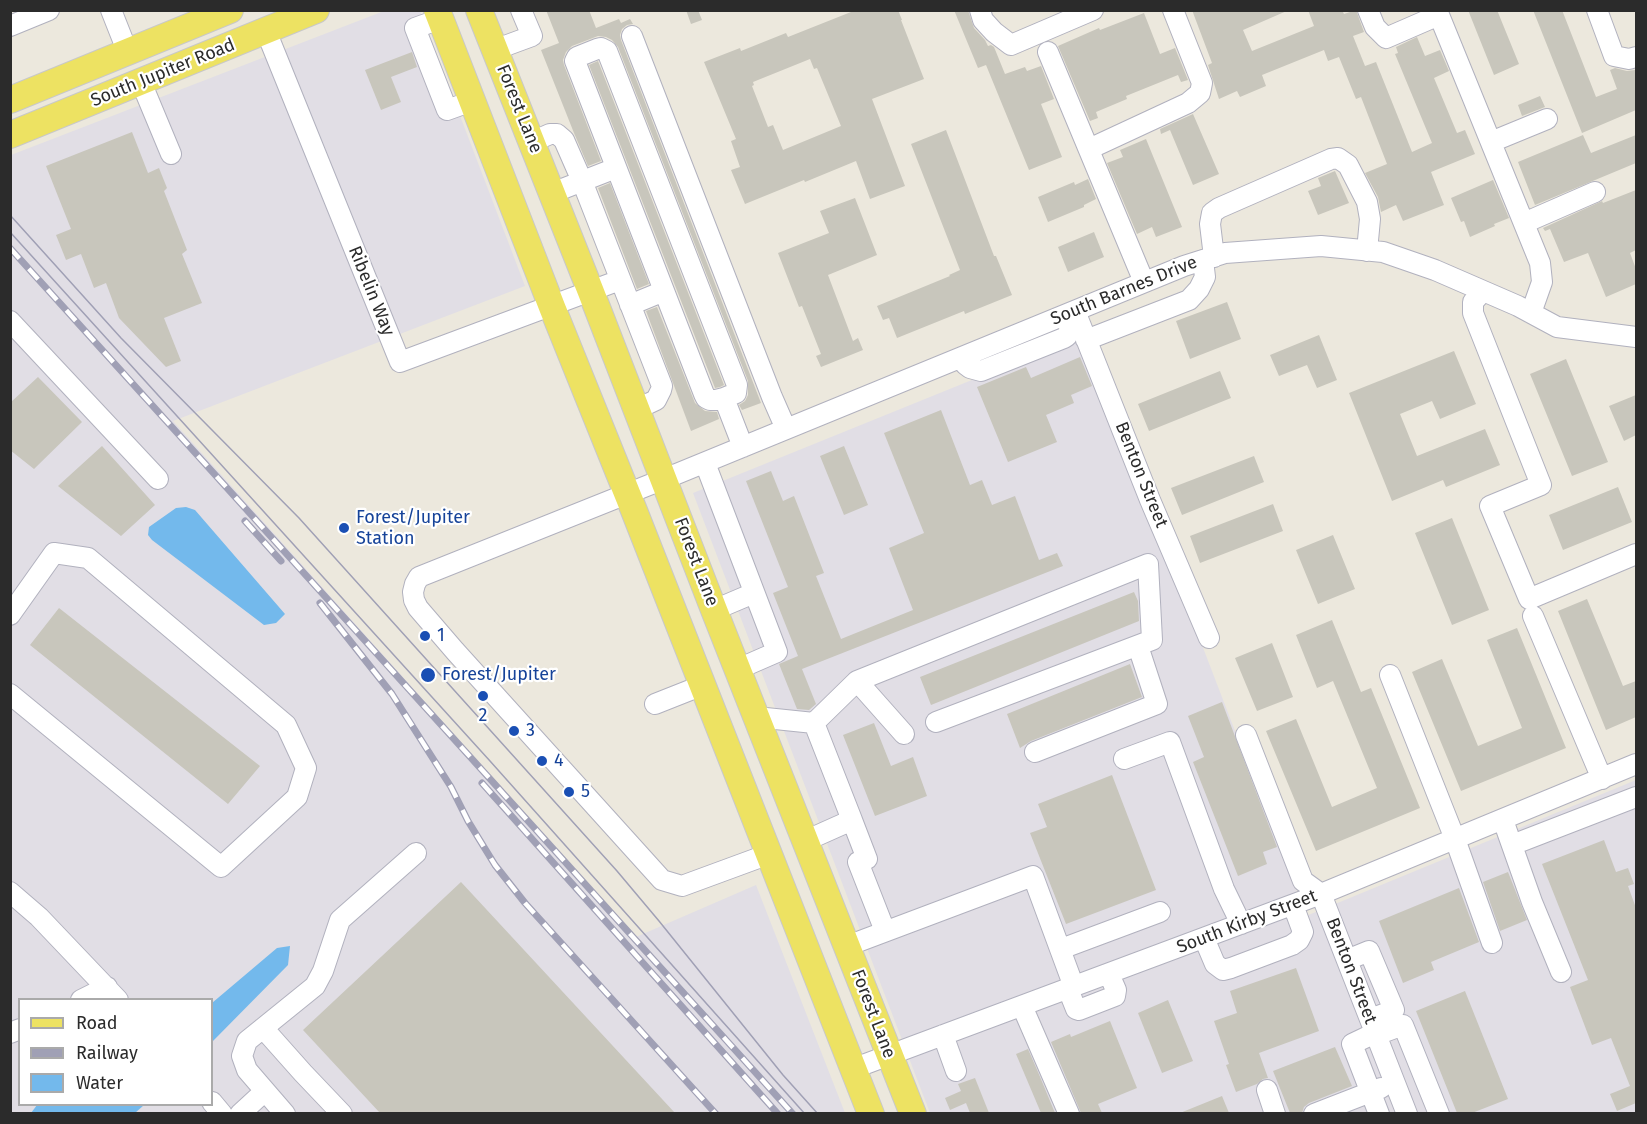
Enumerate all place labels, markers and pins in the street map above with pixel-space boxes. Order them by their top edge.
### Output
place label: Forest/Jupiter Station [356,507,470,550]
marker: Forest/Jupiter Station [337,521,351,535]
place label: 1 [437,625,445,647]
marker: 1 [418,629,432,643]
place label: Forest/Jupiter [442,664,556,686]
marker: Forest/Jupiter [419,666,437,684]
marker: 2 [476,689,490,703]
place label: 2 [479,705,487,727]
place label: 3 [526,720,535,742]
marker: 3 [507,724,521,738]
place label: 4 [554,750,564,772]
marker: 4 [535,754,549,768]
place label: 5 [581,781,590,803]
marker: 5 [562,785,576,799]

